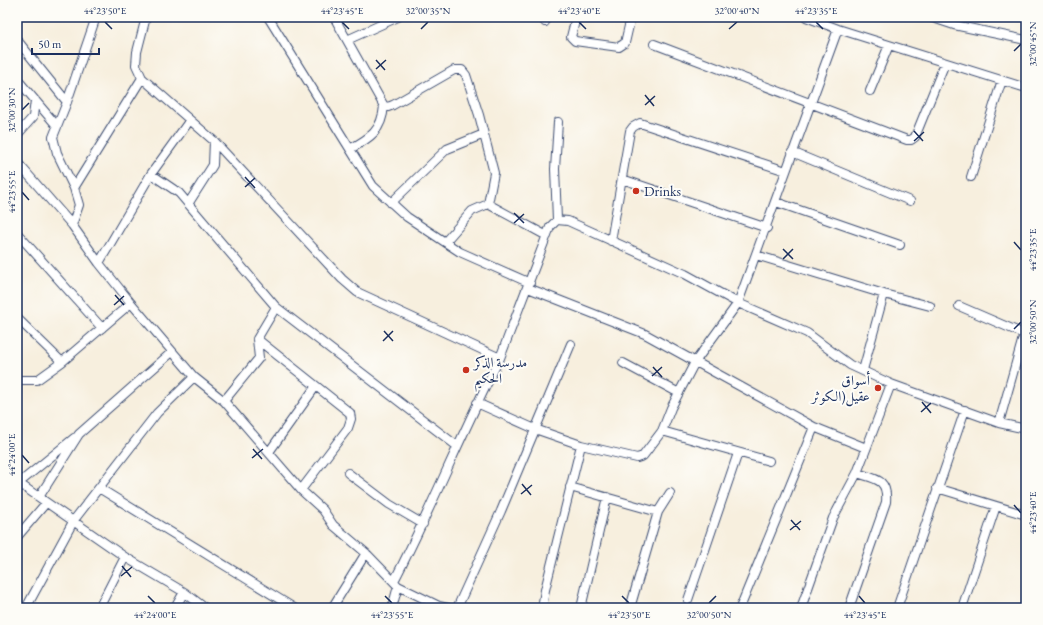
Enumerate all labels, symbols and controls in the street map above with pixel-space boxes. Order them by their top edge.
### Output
text: 44°23'50"E [84,4,127,17]
text: 44°23'45"E [321,4,364,17]
text: 32°00'35"N [406,4,451,17]
text: 44°23'40"E [558,4,601,17]
text: 32°00'40"N [715,4,760,17]
text: 44°23'35"E [795,4,838,17]
text: 32°00'45"N [1026,21,1039,66]
scale bar [32,30,99,56]
text: 50 m [38,36,62,52]
text: 32°00'30"N [5,87,18,132]
text: 44°23'55"E [5,170,18,213]
place label: Drinks [644,182,682,200]
marker: Drinks [631,186,641,196]
text: 44°23'35"E [1026,228,1039,271]
text: 32°00'50"N [1026,299,1039,344]
place label: مدرسة الذكر الحكيم [472,353,527,392]
marker: مدرسة الذكر الحكيم [461,365,471,375]
place label: أسواق عقيل(الكوثر [810,370,871,407]
marker: أسواق عقيل(الكوثر [873,383,883,393]
text: 44°24'00"E [5,433,18,476]
text: 44°23'40"E [1026,491,1039,534]
text: 44°24'00"E [134,608,177,621]
text: 44°23'55"E [371,608,414,621]
text: 44°23'50"E [608,608,651,621]
text: 32°00'50"N [687,608,732,621]
text: 44°23'45"E [844,608,887,621]

